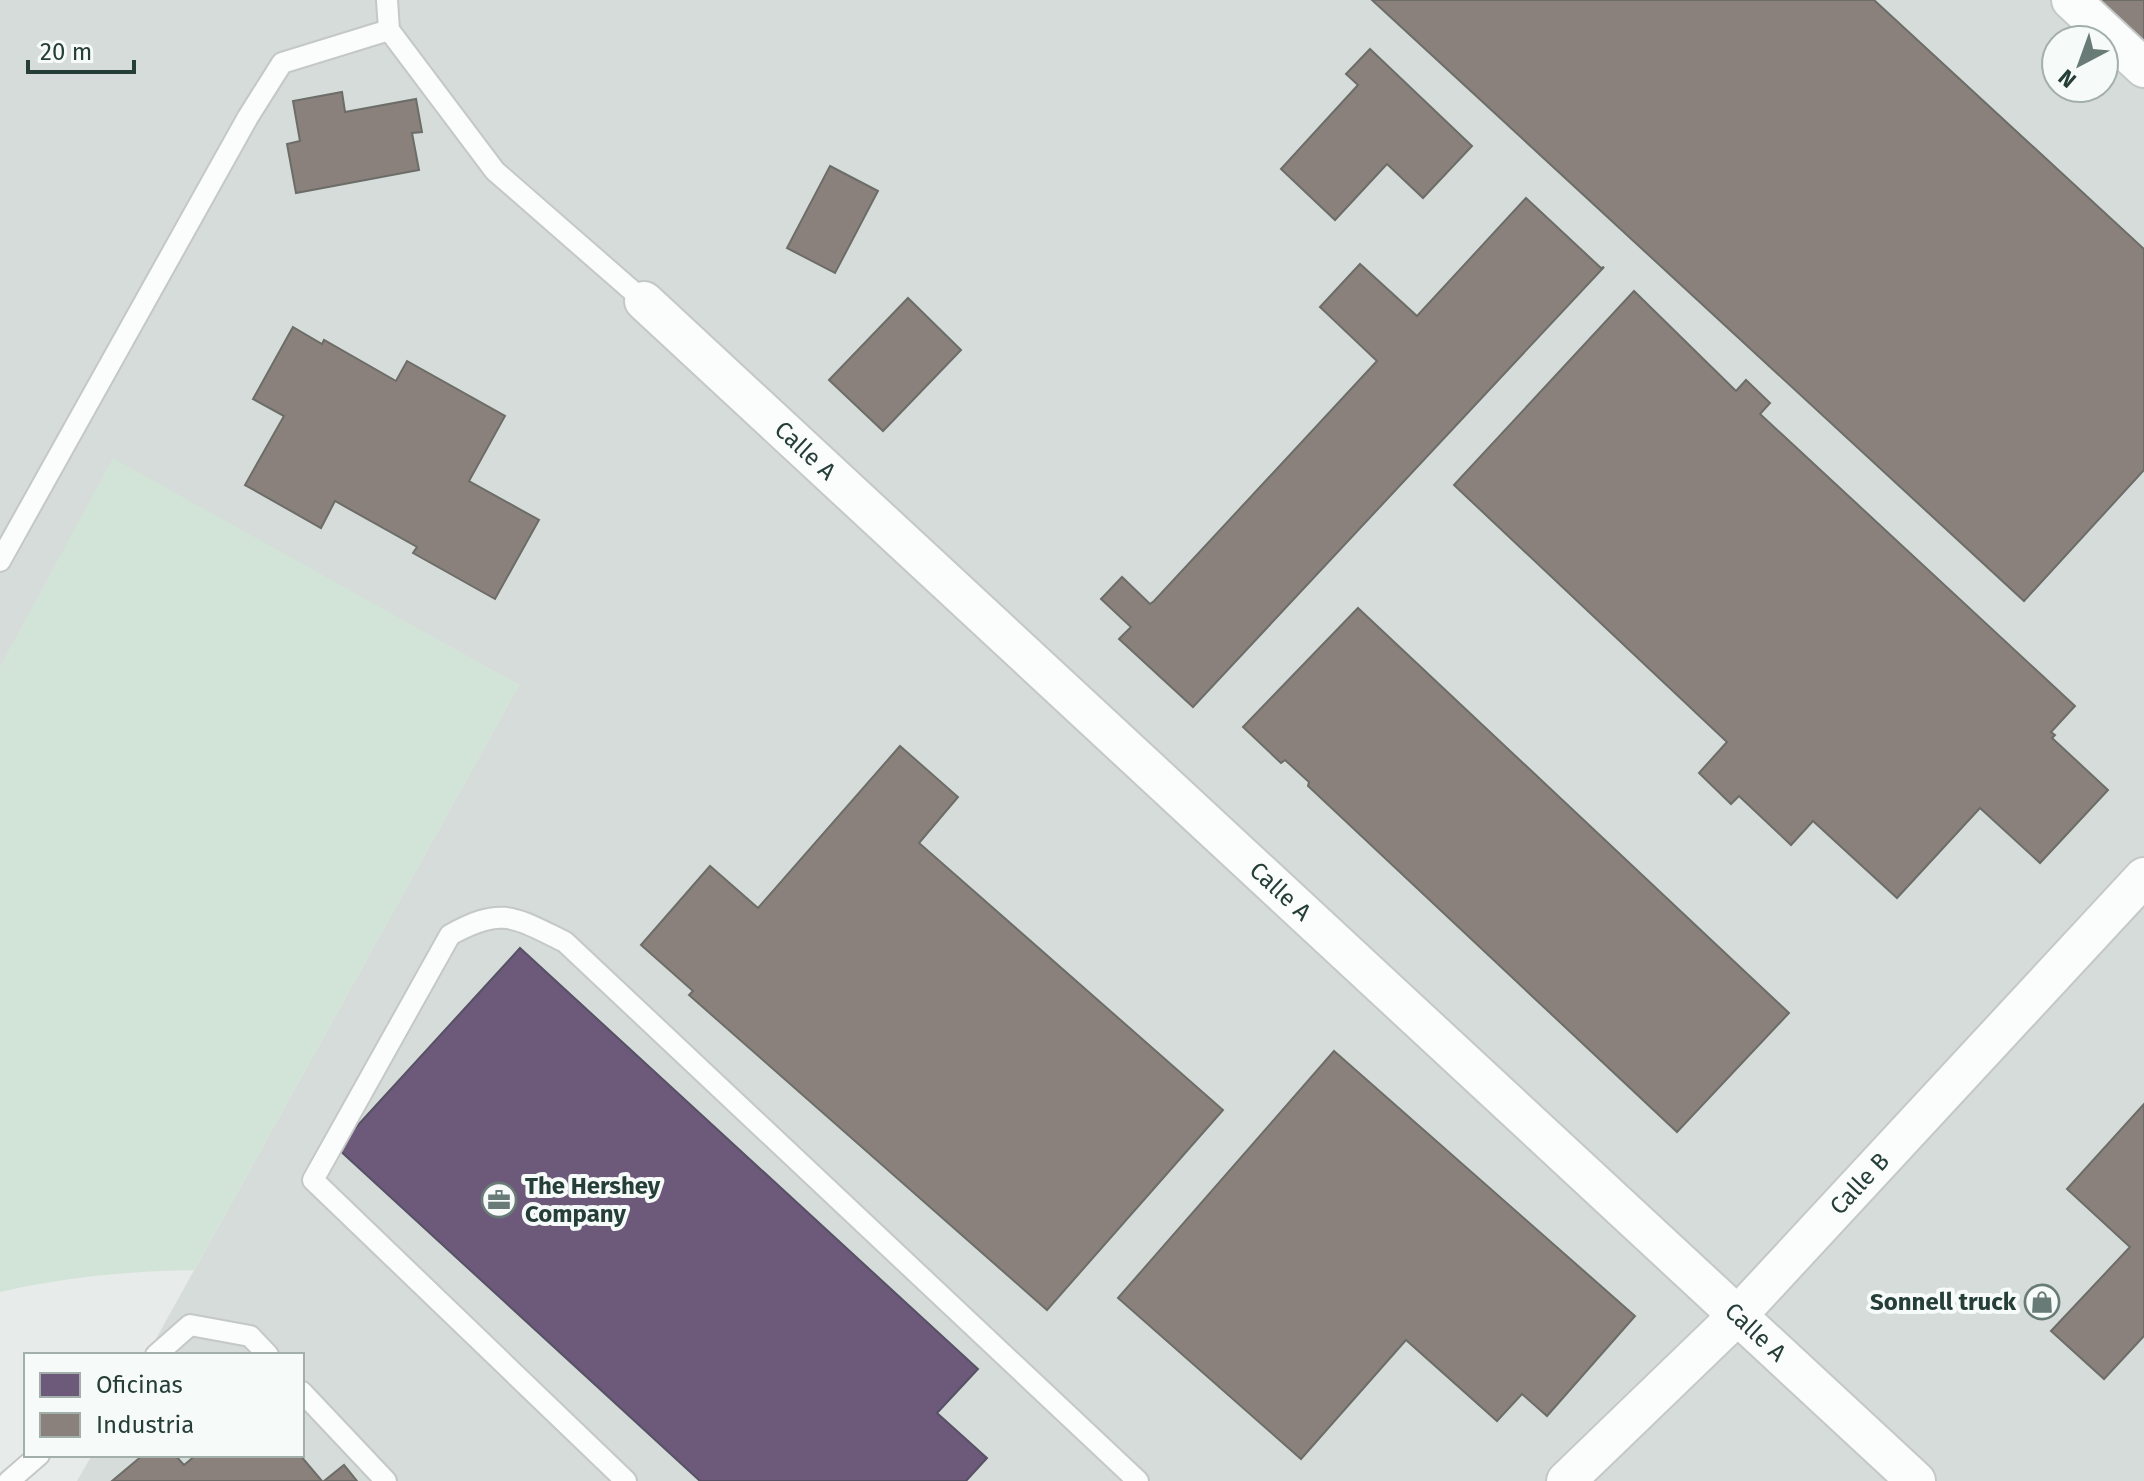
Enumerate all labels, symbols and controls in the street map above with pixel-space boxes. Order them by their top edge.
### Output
scale bar [28,24,134,74]
north arrow [2040,24,2120,104]
text: 20 m [40,38,92,66]
text: N [2053,64,2082,94]
street label: Calle A [769,415,842,486]
street label: Calle A [1244,856,1317,927]
street label: Calle B [1824,1147,1895,1220]
place label: The Hershey Company [525,1172,661,1228]
office icon: The Hershey Company [480,1181,518,1219]
shop icon: Sonnell truck [2023,1283,2061,1321]
place label: Sonnell truck [1870,1288,2017,1316]
street label: Calle A [1719,1297,1792,1367]
legend [24,1353,304,1457]
text: Oficinas [96,1371,183,1399]
text: Industria [96,1411,194,1439]

